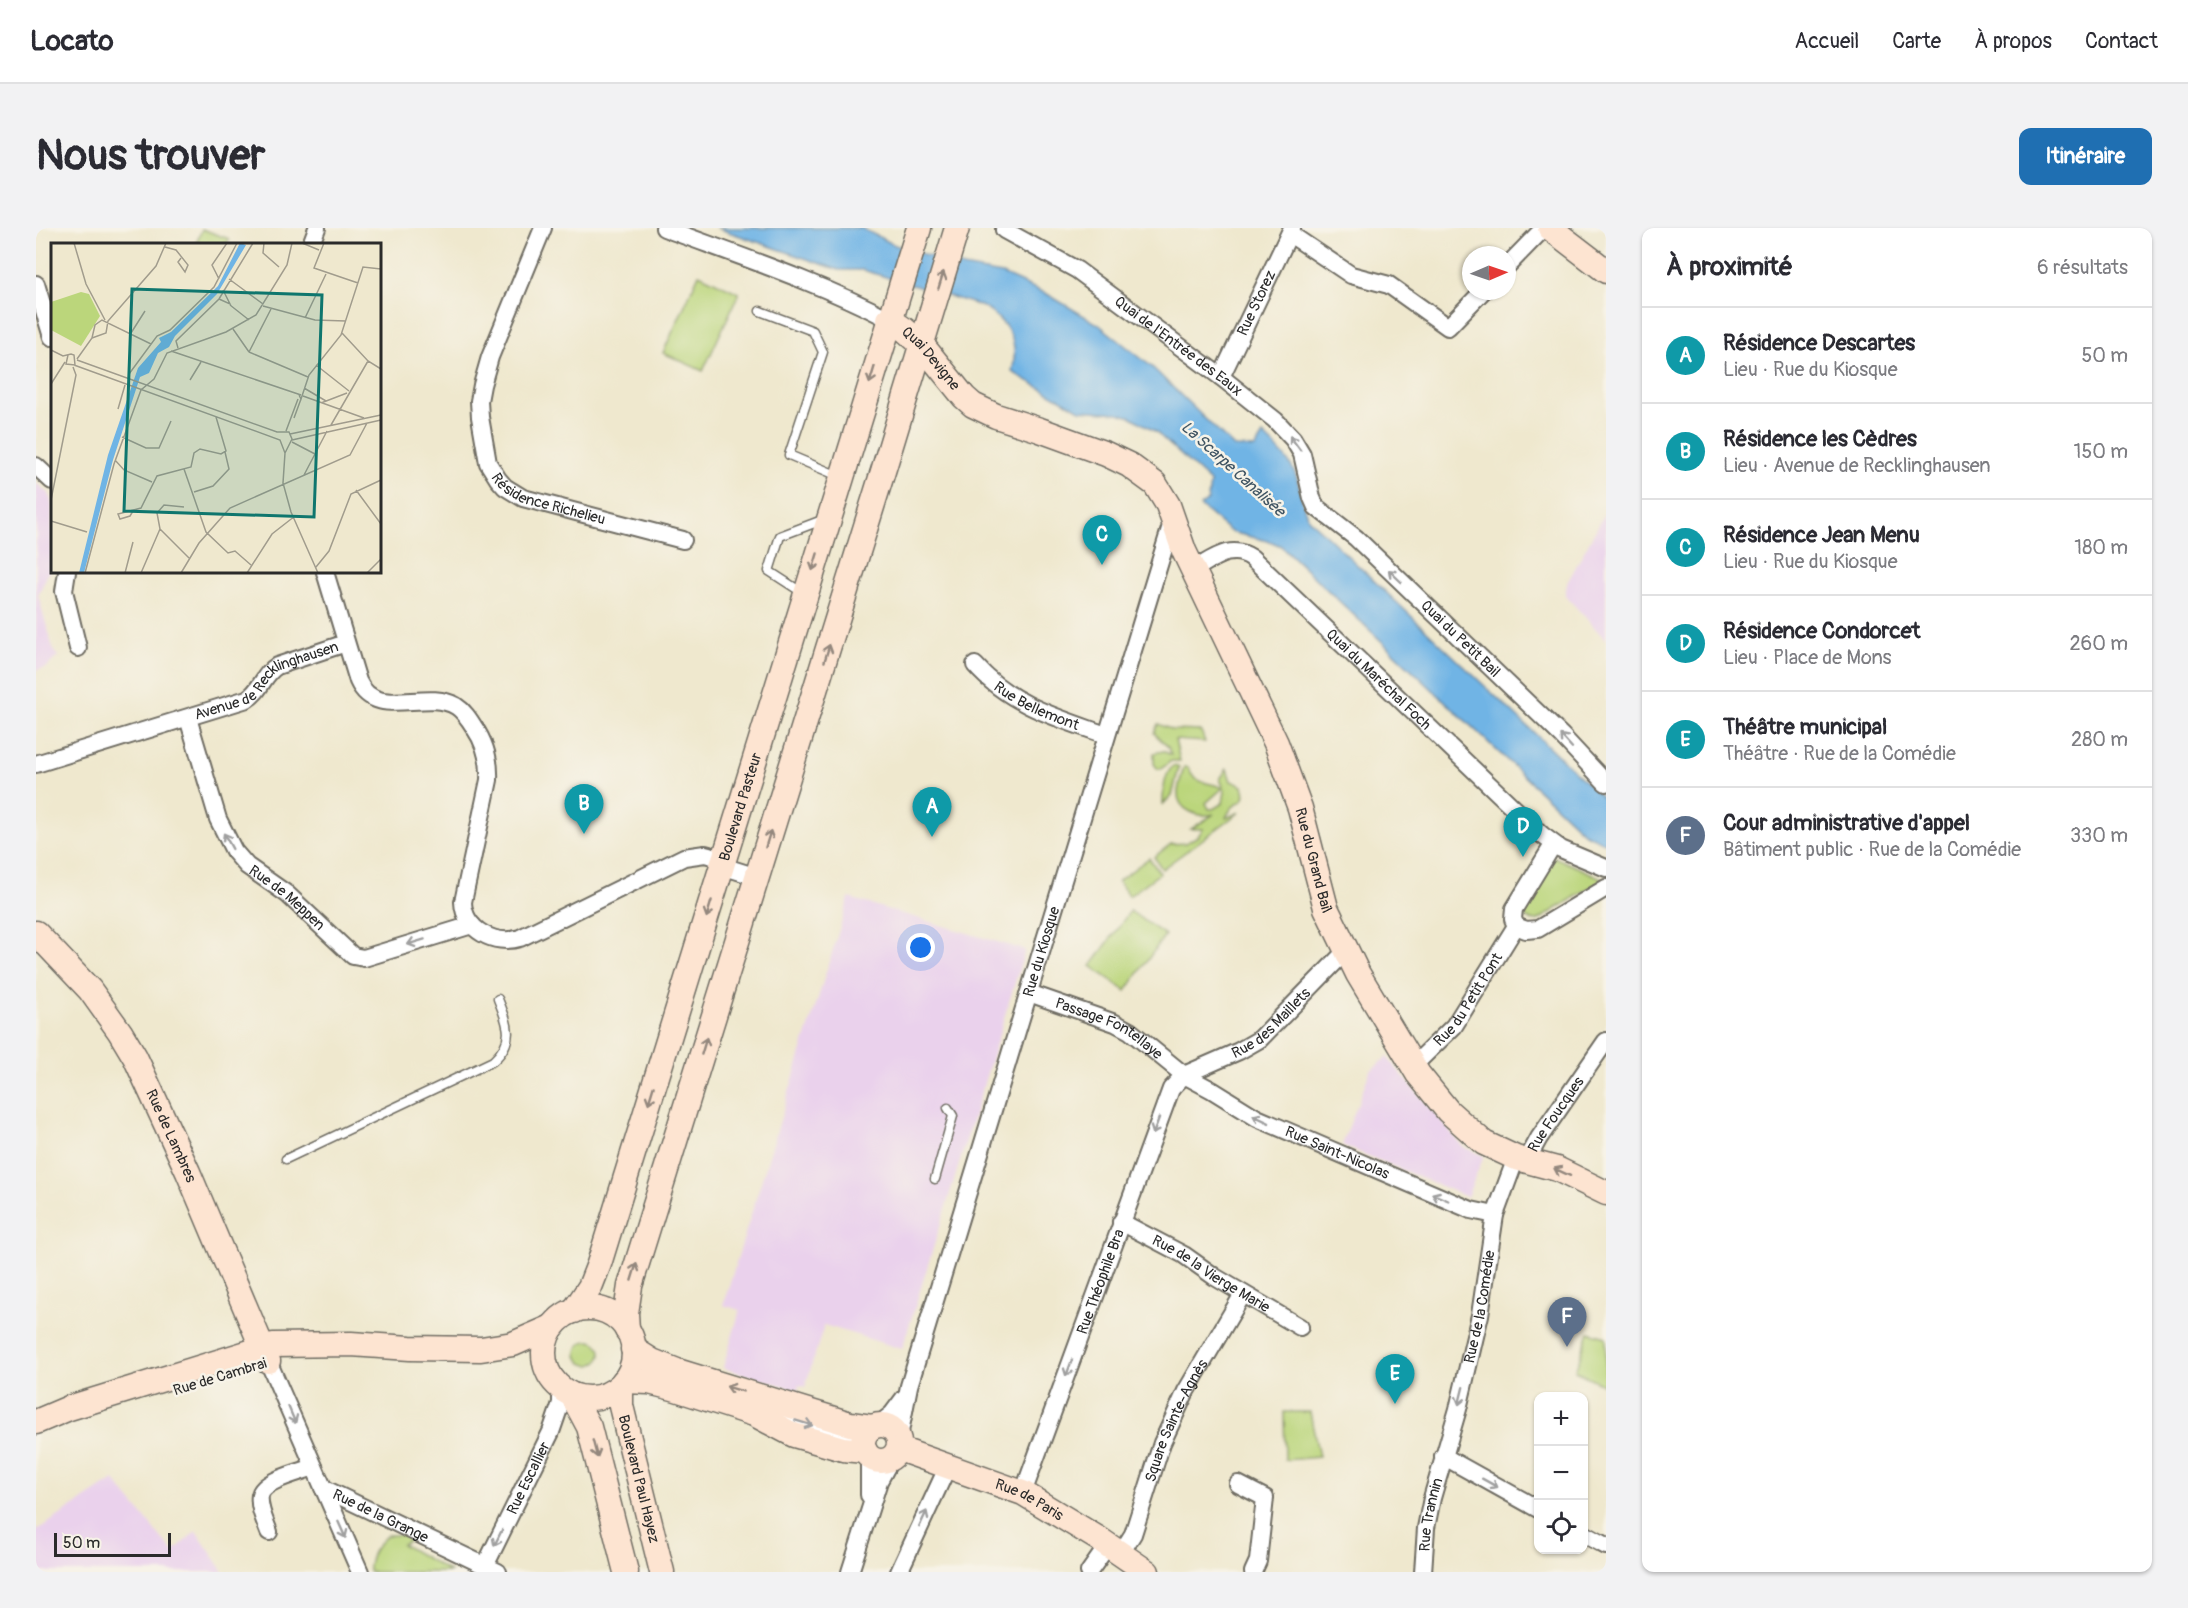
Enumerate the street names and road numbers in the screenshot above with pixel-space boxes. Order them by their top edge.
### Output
street label: Rue Storez [1233,267,1280,339]
street label: Quai de l'Entrée des Eaux [1111,292,1246,400]
street label: Quai Devigne [898,322,965,395]
street label: Résidence Richelieu [487,469,608,529]
street label: Quai du Petit Bail [1417,596,1504,681]
street label: Quai du Maréchal Foch [1322,624,1435,734]
street label: Avenue de Recklinghausen [192,637,341,724]
street label: Rue Bellemont [990,677,1083,735]
street label: Boulevard Pasteur [715,750,766,863]
street label: Rue du Grand Bail [1291,806,1336,916]
street label: Rue de Meppen [245,861,329,934]
street label: Rue du Kiosque [1019,904,1064,999]
street label: Rue du Petit Pont [1429,948,1507,1050]
street label: Rue des Maillets [1229,983,1315,1063]
street label: Passage Fontellaye [1053,993,1167,1064]
street label: Rue Foucques [1524,1073,1588,1155]
street label: Rue de Lambres [142,1086,201,1185]
street label: Rue Saint-Nicolas [1282,1122,1393,1183]
street label: Rue Théophile Bra [1072,1227,1128,1337]
street label: Rue de la Vierge Marie [1149,1231,1274,1317]
street label: Rue de la Comédie [1460,1248,1499,1365]
street label: Rue de Cambrai [171,1354,269,1400]
street label: Square Sainte-Agnès [1141,1356,1212,1484]
street label: Boulevard Paul Hayez [614,1413,664,1545]
street label: Rue Escallier [502,1438,554,1518]
street label: Rue de Paris [993,1474,1067,1525]
street label: Rue Trannin [1415,1476,1447,1552]
street label: Rue de la Grange [330,1485,432,1547]

